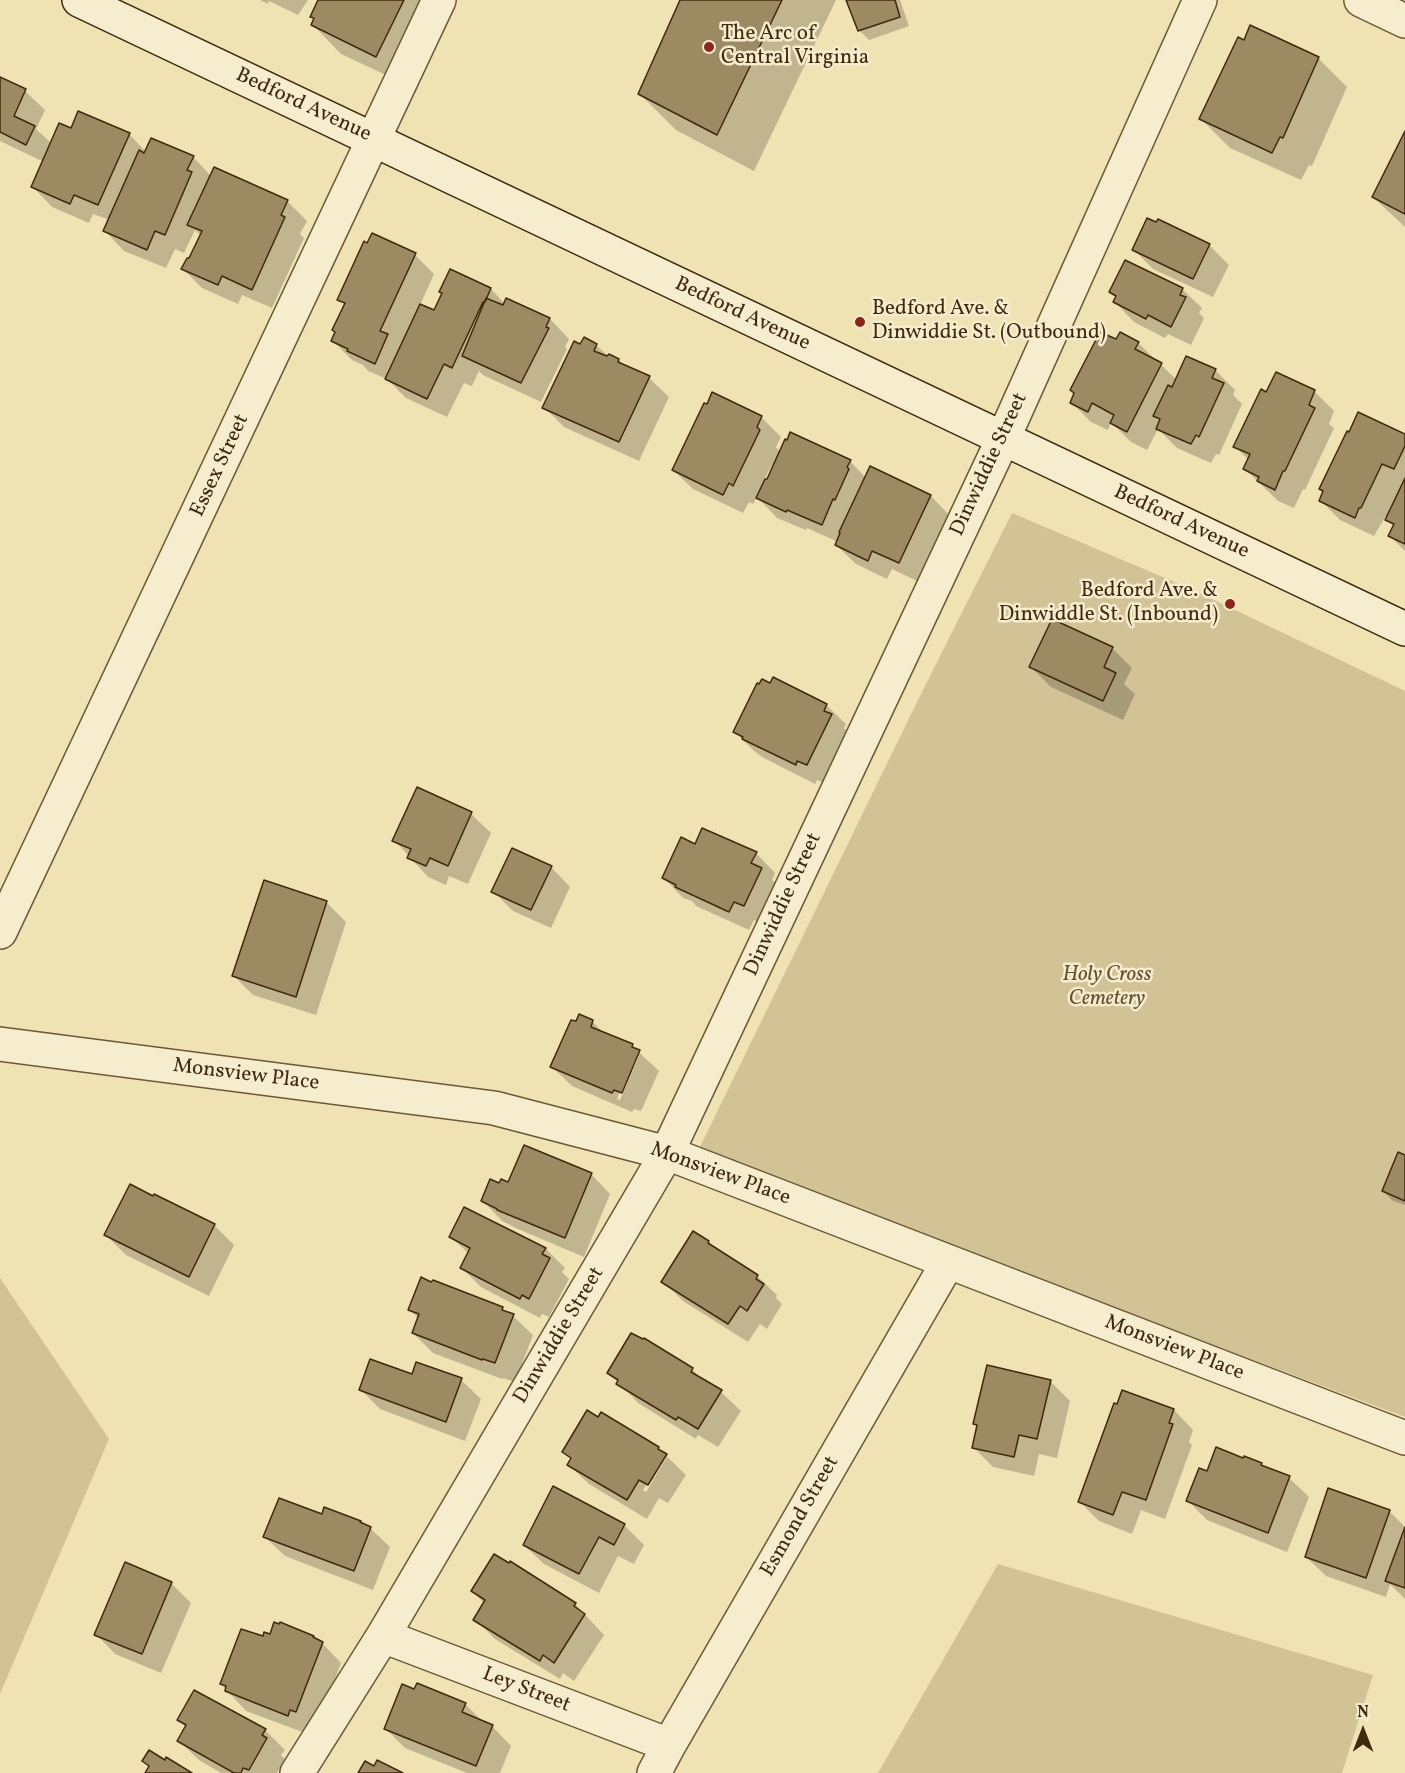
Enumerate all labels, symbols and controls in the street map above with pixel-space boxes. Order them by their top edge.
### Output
place label: The Arc of Central Virginia [721,22,869,72]
marker: The Arc of Central Virginia [702,40,716,54]
street label: Bedford Avenue [231,64,375,148]
street label: Bedford Avenue [670,273,814,357]
place label: Bedford Ave. & Dinwiddie St. (Outbound) [872,297,1106,347]
marker: Bedford Ave. & Dinwiddie St. (Outbound) [853,315,867,329]
street label: Dinwiddie Street [946,389,1034,541]
street label: Essex Street [186,410,256,522]
street label: Bedford Avenue [1109,481,1253,565]
place label: Bedford Ave. & Dinwiddle St. (Inbound) [999,579,1218,629]
marker: Bedford Ave. & Dinwiddle St. (Inbound) [1223,597,1237,611]
street label: Dinwiddie Street [740,829,828,981]
park label: Holy Cross Cemetery [1062,963,1152,1013]
street label: Monsview Place [171,1055,321,1097]
street label: Monsview Place [646,1138,794,1212]
street label: Dinwiddie Street [509,1263,611,1409]
street label: Monsview Place [1101,1311,1247,1387]
street label: Esmond Street [756,1452,846,1582]
street label: Ley Street [478,1663,574,1719]
north arrow [1333,1701,1393,1761]
text: N [1357,1702,1369,1724]

